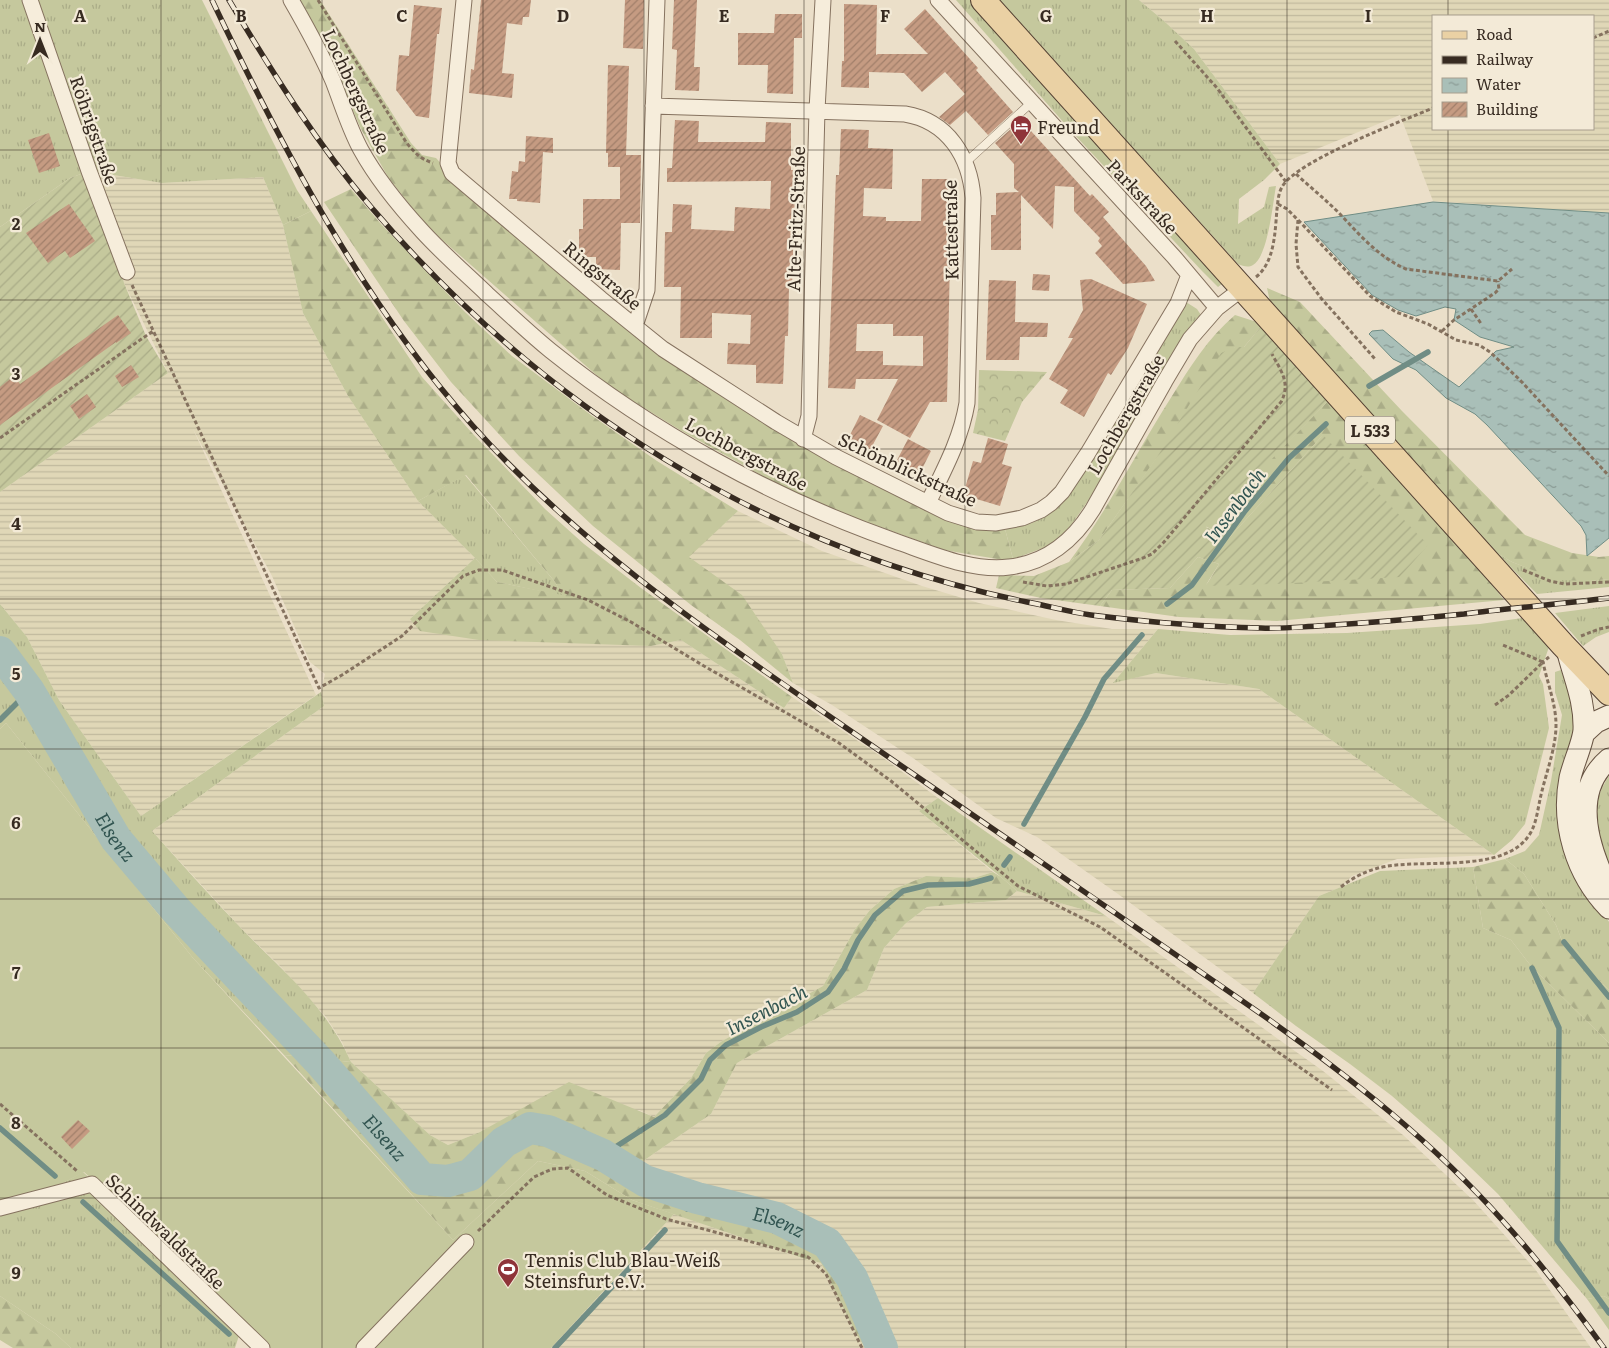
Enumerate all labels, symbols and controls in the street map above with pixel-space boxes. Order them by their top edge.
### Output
text: A [74,3,86,27]
text: B [235,3,247,27]
text: C [396,3,408,27]
text: D [557,3,569,27]
text: E [719,3,730,27]
text: F [880,3,890,27]
text: G [1040,3,1052,27]
text: H [1200,3,1214,27]
text: I [1365,3,1371,27]
north arrow [15,15,65,65]
legend [1432,15,1594,130]
text: N [34,16,46,36]
text: Road [1476,22,1512,45]
street label: Lochbergstraße [316,24,398,158]
text: Railway [1476,47,1534,70]
street label: Röhrigstraße [64,72,126,188]
text: Water [1476,72,1521,95]
text: Building [1476,97,1538,120]
place label: Freund [1037,113,1100,140]
hotel icon: Freund [1009,114,1033,145]
street label: Alte-Fritz-Straße [779,146,811,292]
street label: Parkstraße [1101,152,1185,240]
street label: Kattestraße [936,179,964,281]
text: 2 [12,211,21,235]
street label: Ringstraße [558,234,648,316]
street label: Lochbergstraße [1080,349,1170,479]
text: 3 [12,361,21,385]
street label: Lochbergstraße [681,409,813,497]
road number: L 533 [1345,416,1395,444]
street label: Schönblickstraße [834,425,982,513]
water label: Insenbach [1196,462,1272,548]
text: 4 [11,511,21,535]
text: 5 [12,661,21,685]
water label: Elsenz [89,807,143,867]
text: 6 [11,810,21,834]
text: 7 [12,960,21,984]
water label: Insenbach [721,977,811,1041]
water label: Elsenz [357,1107,414,1167]
text: 8 [11,1110,21,1134]
street label: Schindwaldstraße [100,1167,232,1295]
water label: Elsenz [750,1198,810,1244]
place label: Tennis Club Blau-Weiß Steinsfurt e.V. [524,1246,720,1294]
sports icon: Tennis Club Blau-Weiß Steinsfurt e.V. [496,1257,520,1288]
text: 9 [11,1260,21,1284]

